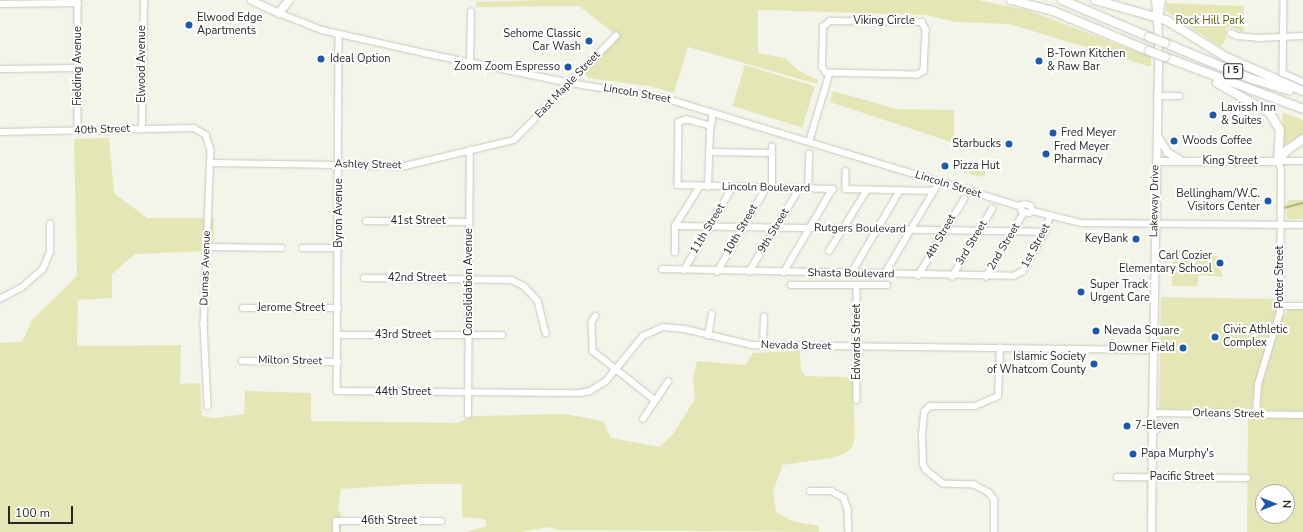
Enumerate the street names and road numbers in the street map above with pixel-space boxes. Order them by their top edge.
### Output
street label: Viking Circle [853,14,915,28]
street label: Elwood Avenue [135,25,149,103]
street label: Fielding Avenue [71,26,85,106]
street label: East Maple Street [533,49,603,121]
road number: I 5 [1223,63,1243,79]
street label: Lincoln Street [602,82,672,106]
street label: 40th Street [74,122,130,138]
street label: King Street [1203,154,1257,168]
street label: Ashley Street [334,158,402,172]
street label: Lakeway Drive [1148,165,1162,237]
street label: Lincoln Street [913,169,983,201]
street label: Byron Avenue [332,178,346,248]
street label: Lincoln Boulevard [722,181,810,195]
street label: 11th Street [688,202,728,256]
street label: 10th Street [721,202,761,258]
street label: 9th Street [756,206,792,256]
street label: 4th Street [923,212,959,262]
street label: 41st Street [390,214,446,228]
street label: 3rd Street [954,218,990,268]
street label: 2nd Street [985,221,1023,273]
street label: 1st Street [1019,221,1053,271]
street label: Rutgers Boulevard [814,222,906,236]
street label: Consolidation Avenue [462,228,476,336]
street label: Dumas Avenue [198,230,214,306]
street label: Potter Street [1273,246,1287,308]
street label: Shasta Boulevard [807,267,895,281]
street label: 42nd Street [388,271,446,285]
street label: Jerome Street [257,301,325,315]
street label: Edwards Street [850,304,864,380]
street label: 43rd Street [375,328,431,342]
street label: Nevada Street [761,339,831,353]
street label: Milton Street [258,354,322,368]
street label: 44th Street [375,385,431,399]
street label: Orleans Street [1192,407,1264,421]
street label: Pacific Street [1150,470,1214,484]
street label: 46th Street [361,514,417,528]

